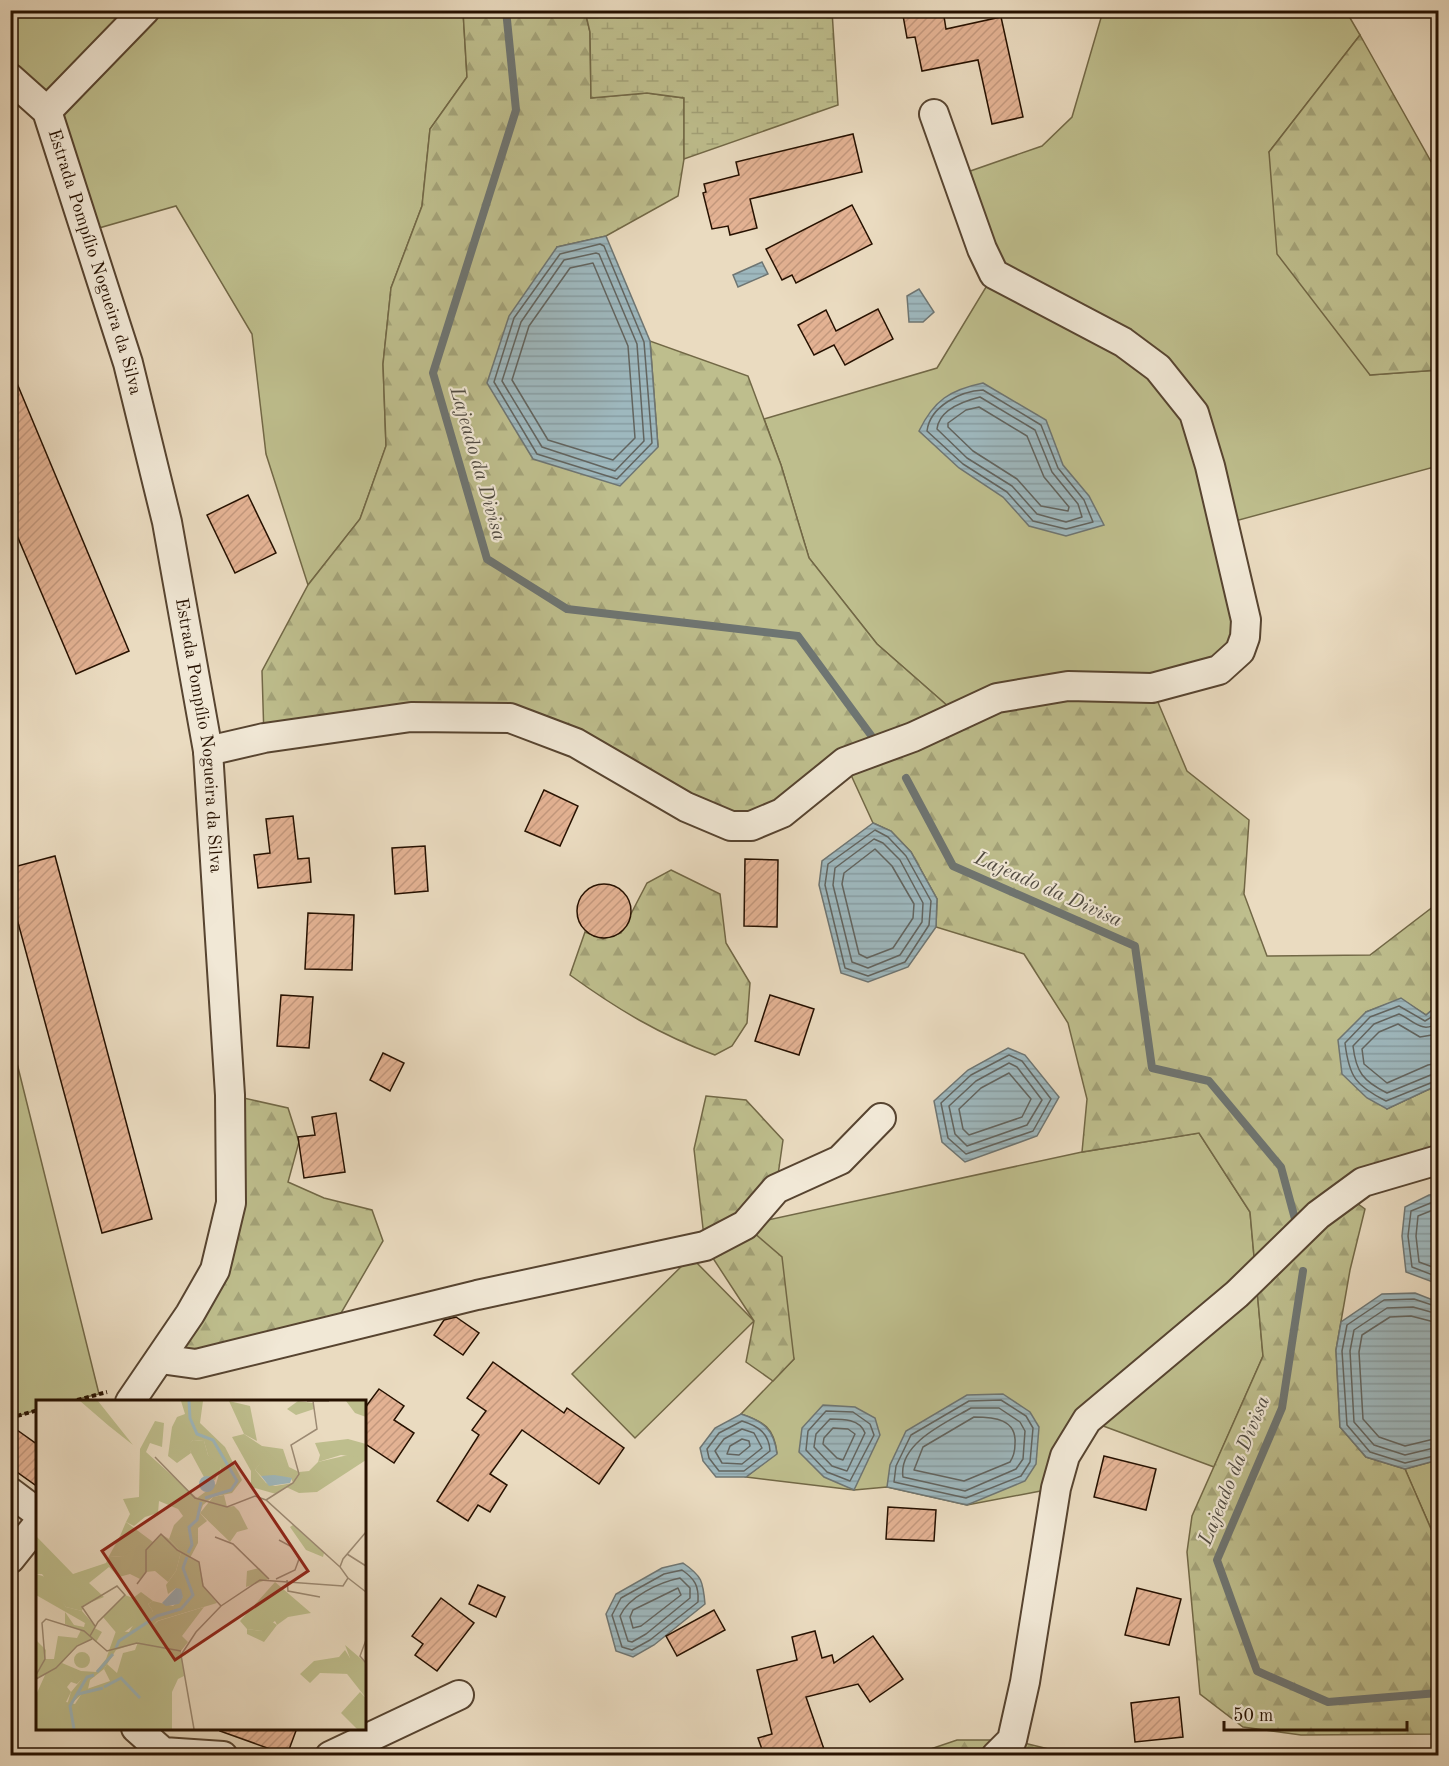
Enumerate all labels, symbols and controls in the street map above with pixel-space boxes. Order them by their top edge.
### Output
street label: Estrada Pompílio Nogueira da Silva [44,127,145,397]
water label: Lajeado da Divisa [445,384,509,543]
street label: Estrada Pompílio Nogueira da Silva [172,596,225,874]
water label: Lajeado da Divisa [970,848,1125,932]
water label: Lajeado da Divisa [1196,1393,1274,1549]
inset map [36,1400,366,1730]
scale bar [1224,1694,1407,1732]
text: 50 m [1233,1707,1273,1725]

